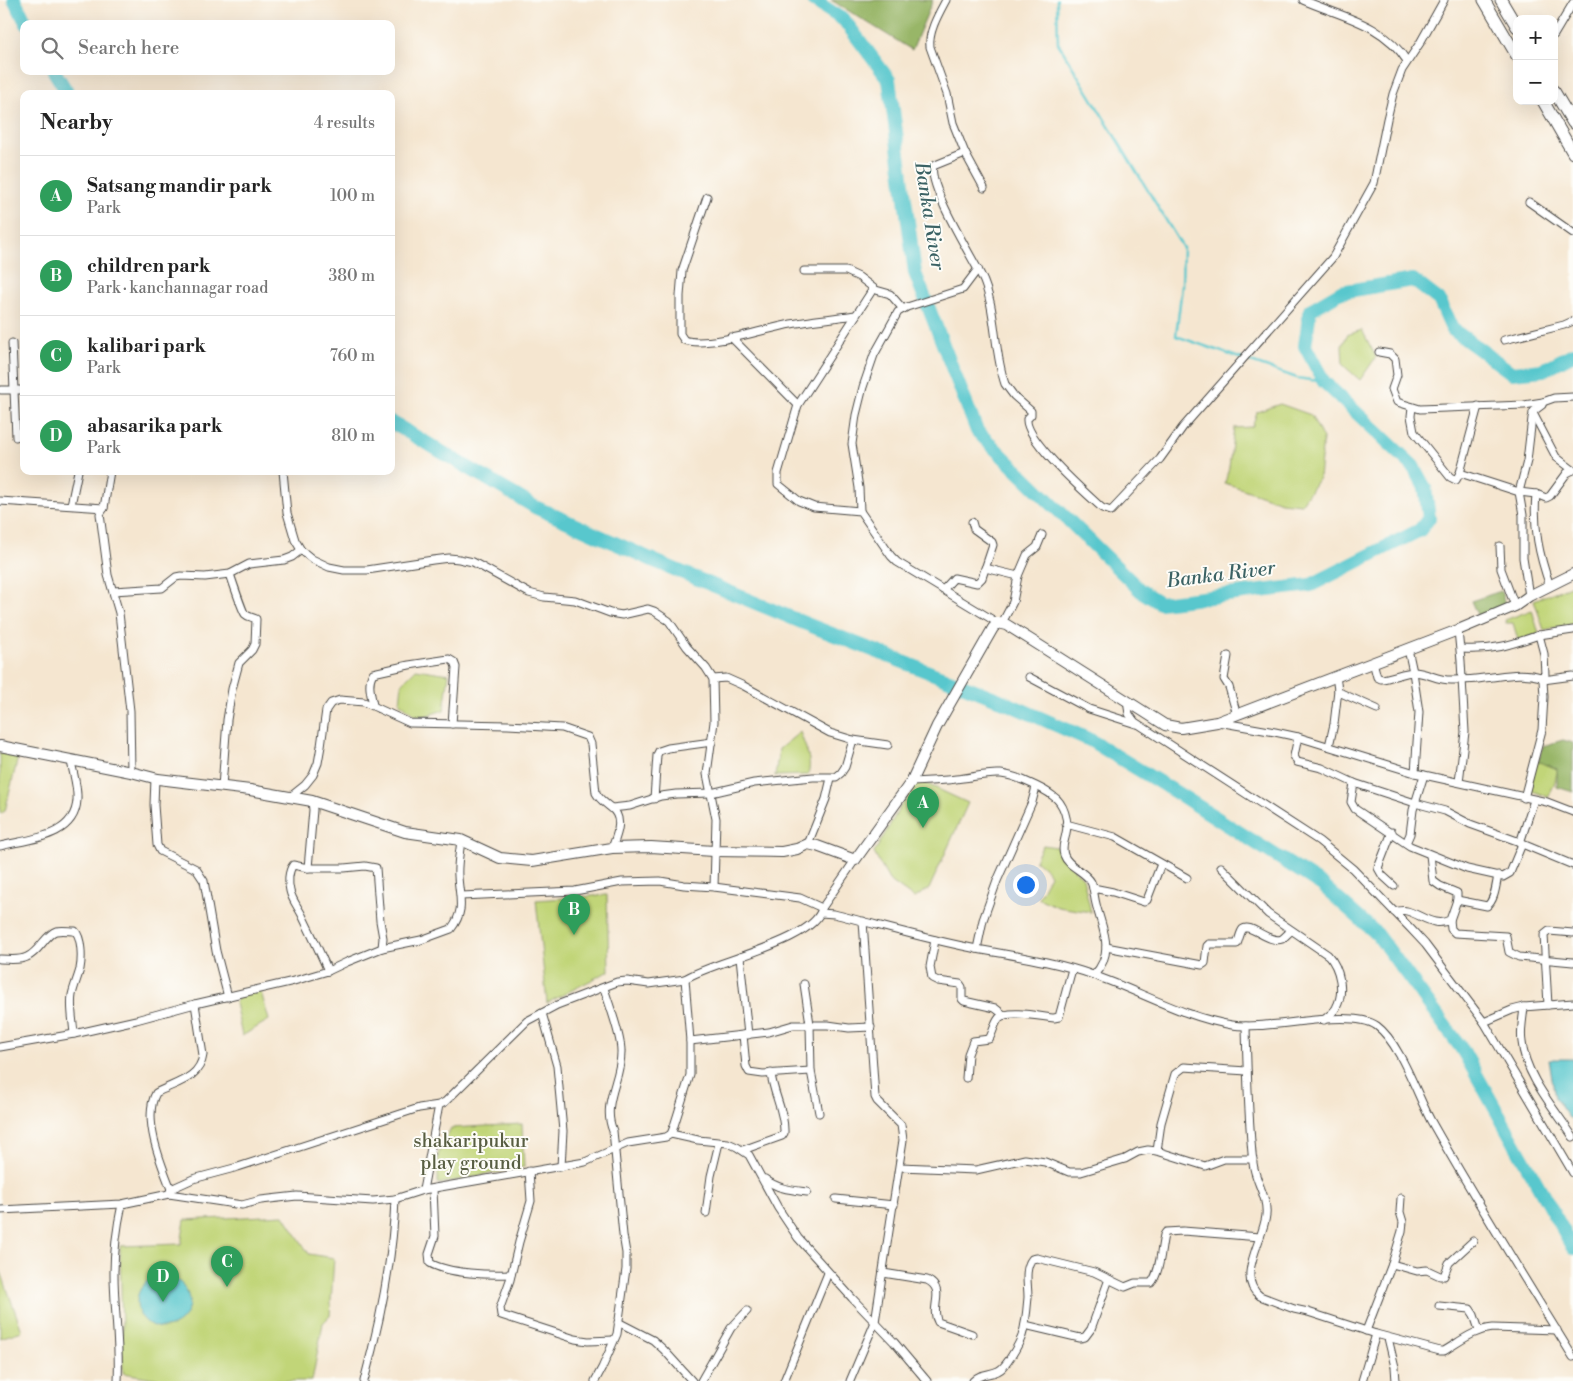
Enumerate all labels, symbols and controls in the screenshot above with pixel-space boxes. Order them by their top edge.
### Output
map controls [1513,15,1558,105]
button: + [1513,15,1558,60]
search box [20,20,395,75]
icon: search [38,34,66,62]
text: Search here [78,36,179,60]
button: − [1513,60,1558,105]
text: Nearby [40,110,113,136]
text: 4 results [314,113,375,133]
water label: Banka River [908,159,950,273]
text: Satsang mandir park [87,174,272,198]
text: A [50,186,62,206]
text: 100 m [330,186,375,206]
text: Park [87,198,120,218]
text: children park [87,254,210,278]
text: B [50,266,62,286]
text: 380 m [328,266,375,286]
text: Park · kanchannagar road [87,278,268,298]
text: kalibari park [87,334,206,358]
text: C [50,346,62,366]
text: 760 m [330,346,375,366]
text: Park [87,358,120,378]
text: abasarika park [87,414,223,438]
text: D [50,426,62,446]
text: 810 m [331,426,375,446]
text: Park [87,438,120,458]
water label: Banka River [1164,556,1277,594]
pin: A [907,787,939,828]
your location [1013,872,1039,898]
pin: B [558,894,590,935]
park label: shakaripukur play ground [413,1129,529,1175]
pin: C [211,1246,243,1287]
pin: D [147,1261,179,1302]

